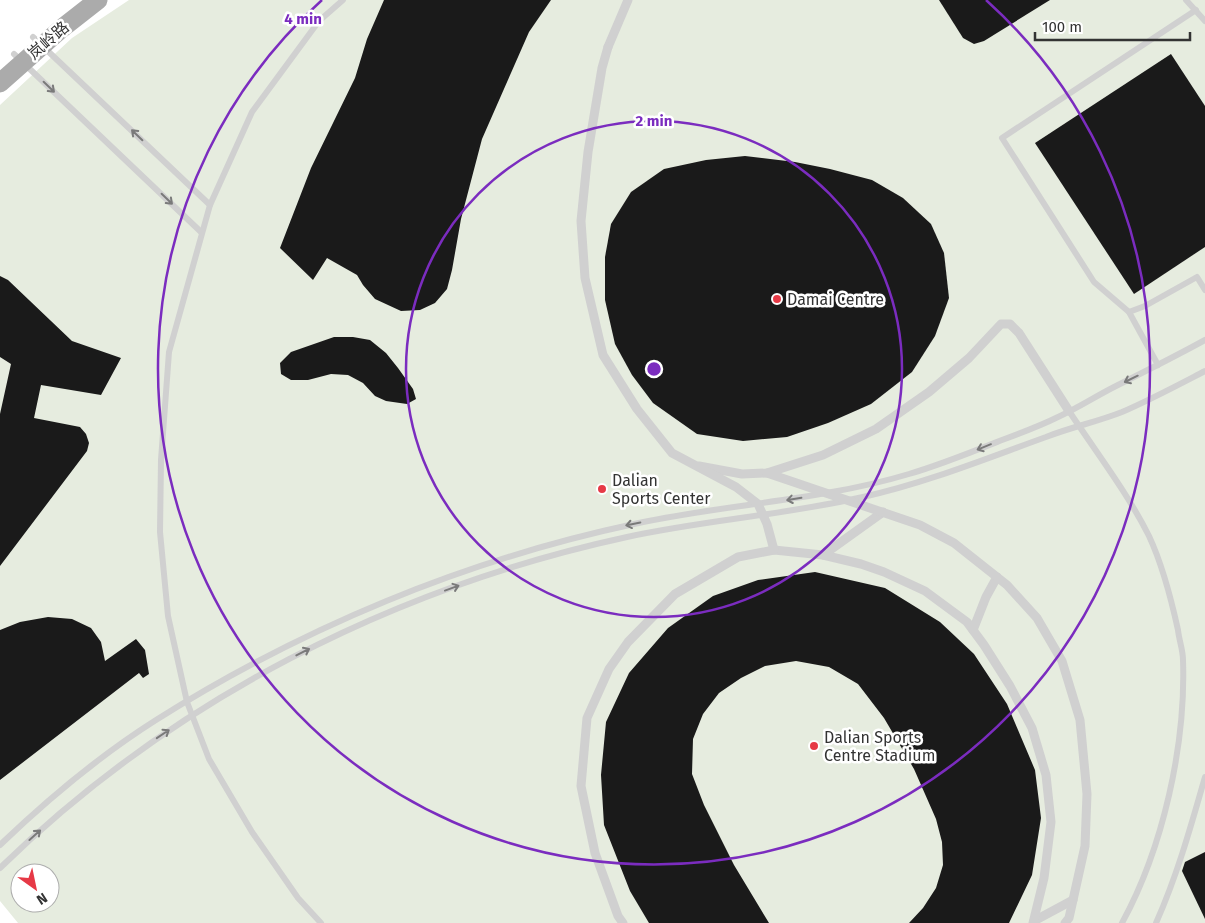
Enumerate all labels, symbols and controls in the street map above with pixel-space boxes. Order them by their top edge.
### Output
text: 4 min [284,10,322,28]
scale bar [1035,10,1190,42]
street label: 岚岭路 [24,17,73,63]
text: 100 m [1042,18,1082,36]
one-way arrow [43,81,56,93]
text: 2 min [636,112,672,130]
one-way arrow [130,129,143,141]
one-way arrow [161,193,173,205]
place label: Damai Centre [787,290,884,309]
marker: Damai Centre [771,293,783,305]
centre of rings [645,360,663,378]
one-way arrow [1124,374,1139,384]
one-way arrow [977,443,992,453]
place label: Dalian Sports Center [612,471,711,508]
marker: Dalian Sports Center [596,483,608,495]
one-way arrow [786,494,802,504]
one-way arrow [626,520,642,529]
one-way arrow [444,583,459,592]
one-way arrow [295,647,310,656]
place label: Dalian Sports Centre Stadium [824,728,935,765]
one-way arrow [156,729,170,739]
marker: Dalian Sports Centre Stadium [808,740,820,752]
one-way arrow [29,829,42,840]
north arrow [10,863,60,913]
text: N [33,889,50,908]

